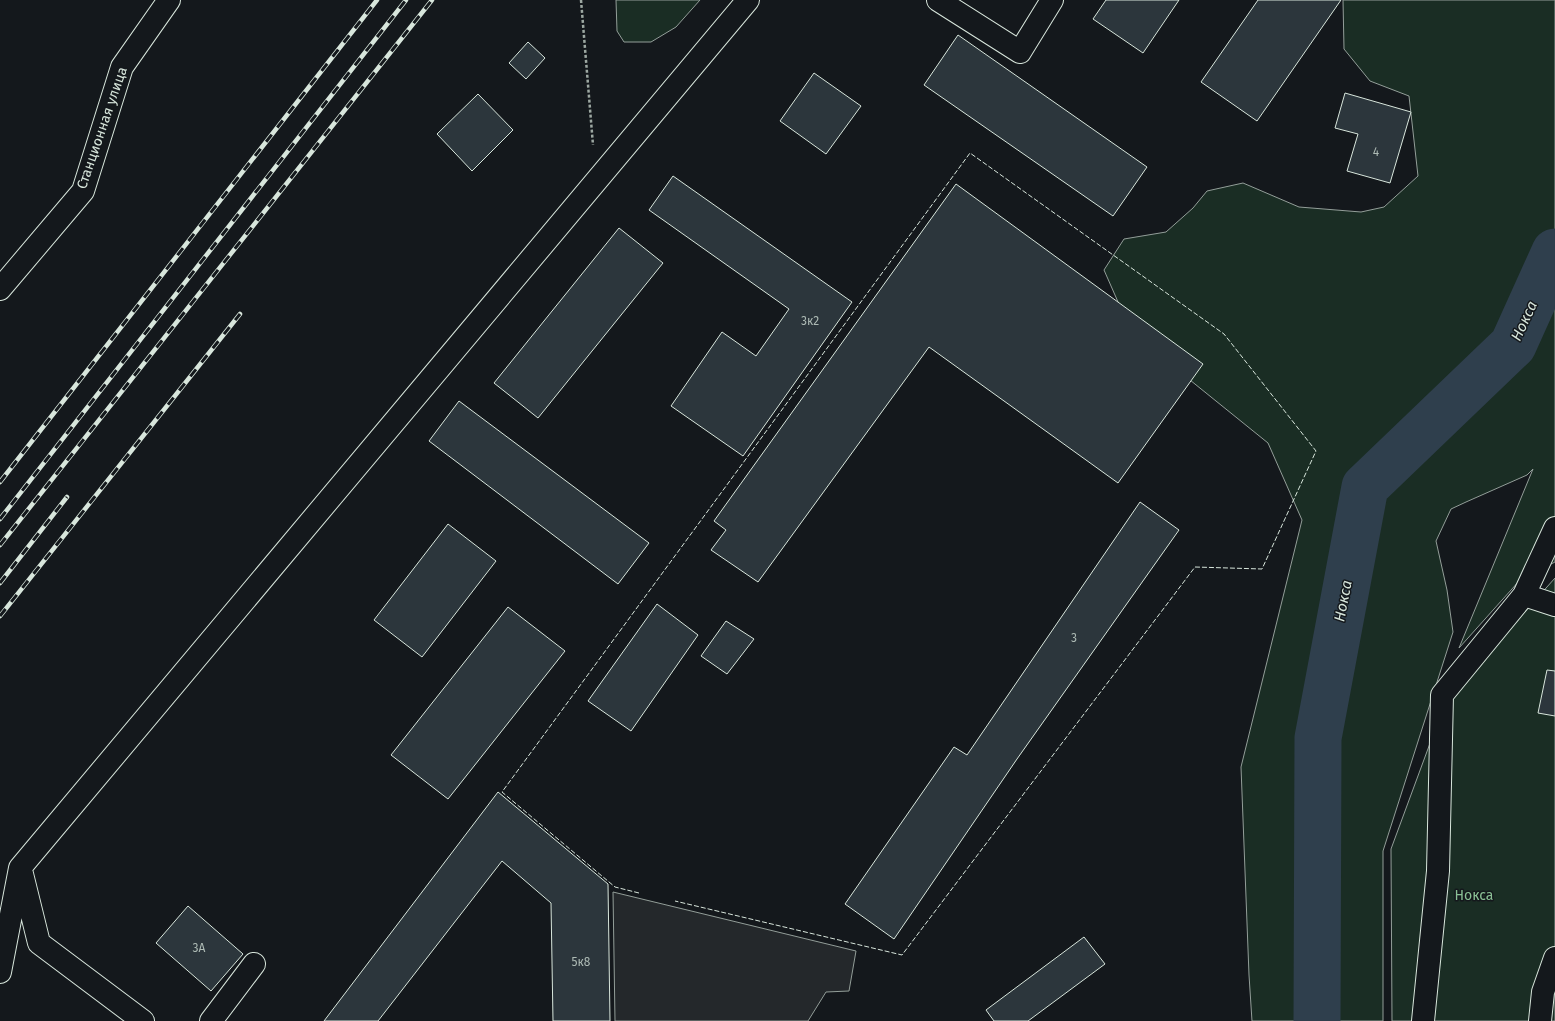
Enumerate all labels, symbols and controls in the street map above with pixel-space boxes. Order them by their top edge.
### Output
street label: Станционная улица [73,65,131,191]
house number: 4 [1373,145,1380,159]
water label: Нокса [1507,298,1541,344]
house number: 3к2 [801,314,819,328]
water label: Нокса [1330,579,1356,623]
house number: 3 [1071,631,1077,645]
park label: Нокса [1454,887,1494,904]
house number: 3А [193,941,206,955]
house number: 5к8 [572,955,591,969]

